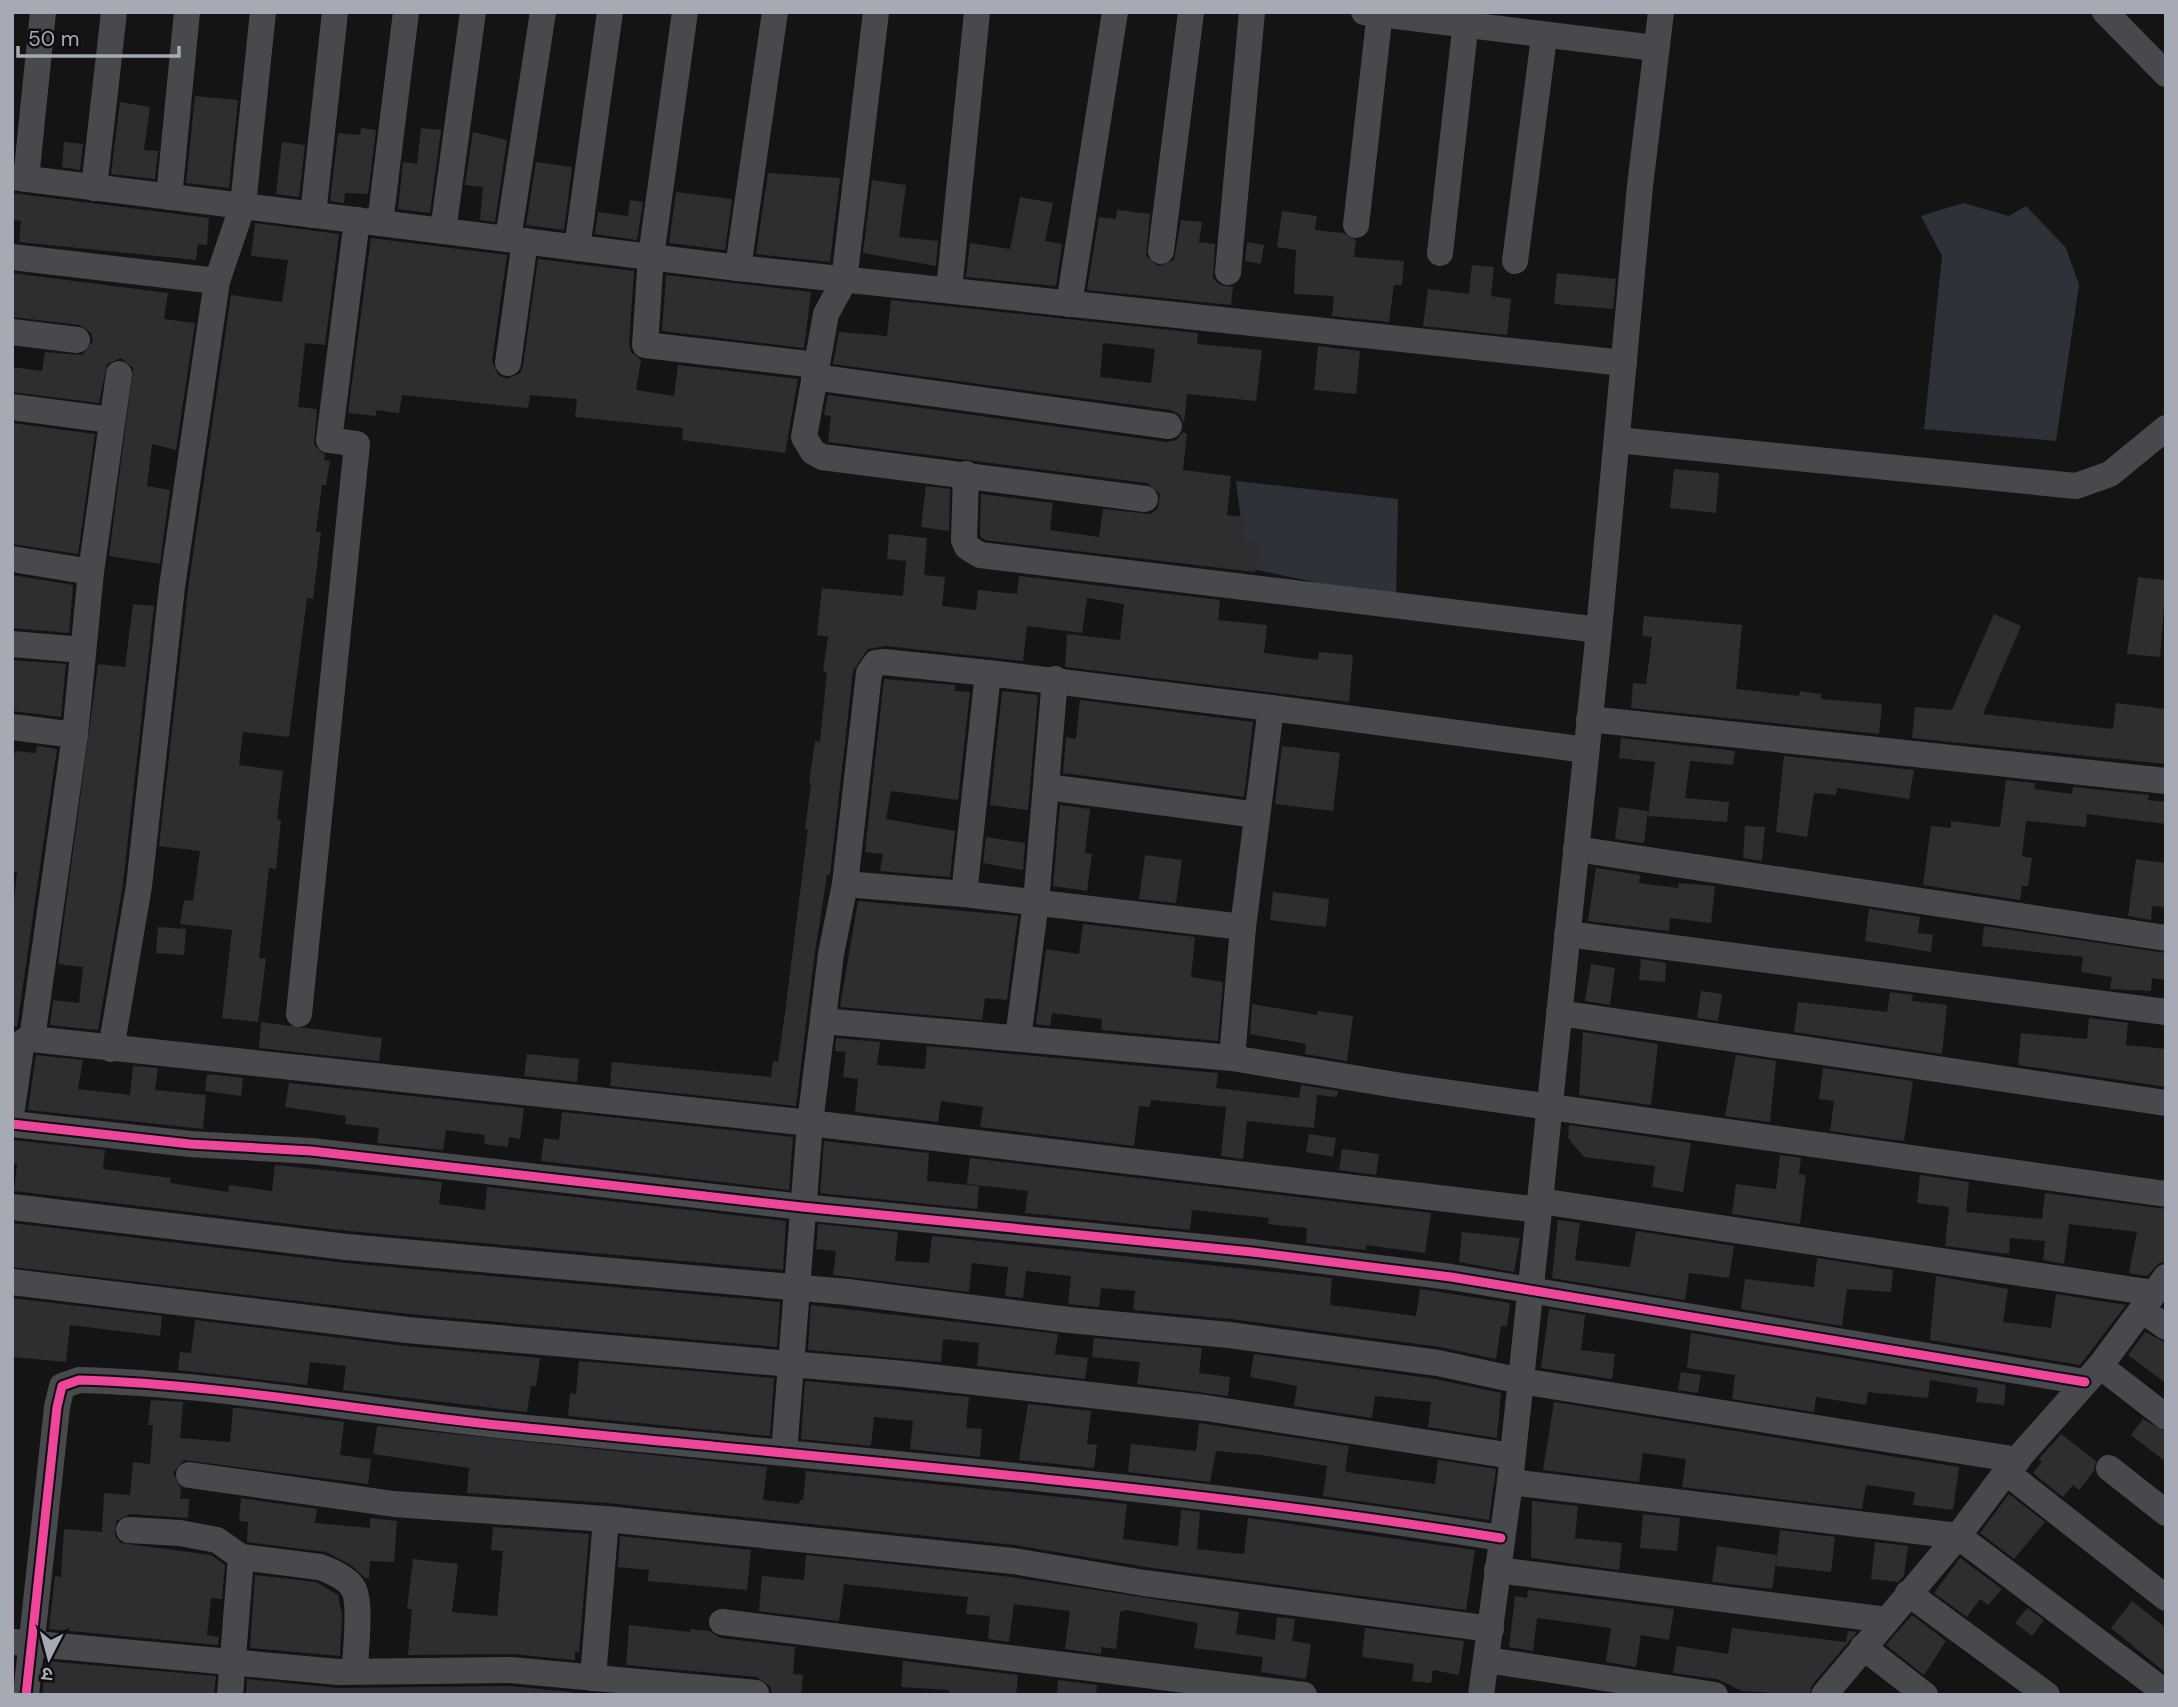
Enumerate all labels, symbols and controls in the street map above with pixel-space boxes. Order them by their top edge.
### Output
scale bar [18,14,178,58]
text: 50 m [28,25,79,53]
north arrow [14,1623,84,1693]
text: उ [40,1661,54,1687]

